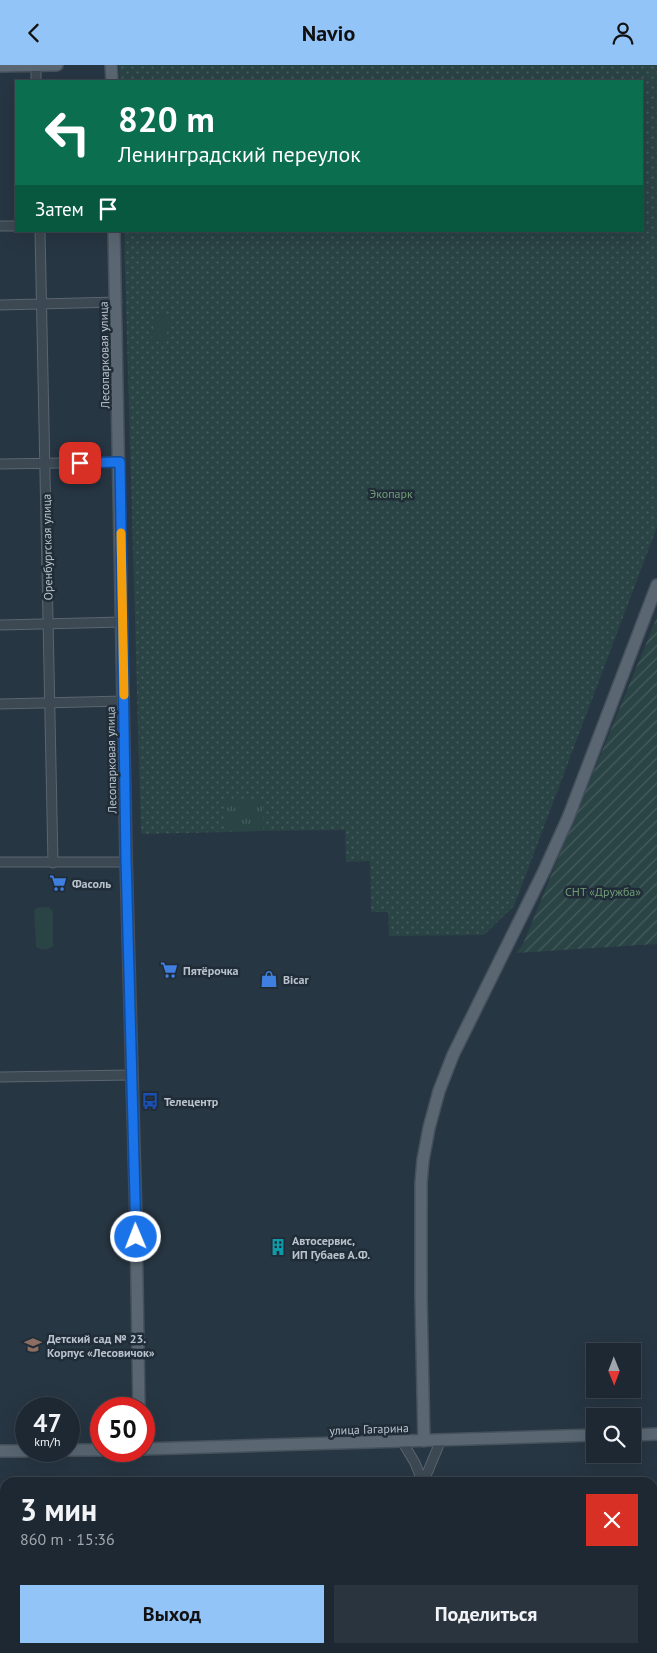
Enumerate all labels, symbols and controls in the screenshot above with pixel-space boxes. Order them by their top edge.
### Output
icon: back [20,19,48,47]
text: Navio [302,19,355,47]
icon: person [609,19,637,47]
text: 820 m [118,96,215,142]
icon: left [35,100,100,165]
text: Ленинградский переулок [118,140,361,168]
icon: arrive [94,195,122,223]
text: Затем [35,197,84,221]
street label: Лесопарковая улица [96,301,112,410]
pin [59,442,101,484]
icon: arrive [66,449,94,477]
park label: Экопарк [369,486,413,501]
street label: Оренбургская улица [39,494,55,600]
street label: Лесопарковая улица [103,706,119,815]
supermarket icon: Фасоль [48,873,68,893]
place label: Фасоль [72,876,111,891]
park label: СНТ «Дружба» [565,884,641,899]
supermarket icon: Пятёрочка [159,960,179,980]
place label: Пятёрочка [183,963,239,978]
shop icon: Bicar [259,969,279,989]
place label: Bicar [283,972,309,987]
bus stop icon: Телецентр [140,1091,160,1111]
place label: Телецентр [164,1094,219,1109]
position arrow [109,1210,161,1262]
place label: Автосервис, ИП Губаев А.Ф. [292,1233,370,1262]
building icon: Автосервис, ИП Губаев А.Ф. [268,1237,288,1257]
place label: Детский сад № 23. Корпус «Лесовичок» [47,1331,155,1360]
school or university icon: Детский сад № 23. Корпус «Лесовичок» [23,1335,43,1355]
north arrow [586,1343,641,1397]
map controls [586,1343,641,1463]
speed limit sign: 50 [90,1397,155,1462]
text: 47 [33,1407,62,1439]
button: search [586,1408,641,1463]
street label: улица Гагарина [329,1420,409,1438]
text: km/h [34,1434,61,1449]
text: 3 мин [20,1490,97,1529]
button: close [586,1494,638,1546]
text: 860 m · 15:36 [20,1529,115,1549]
button: Выход [20,1585,324,1643]
button: Поделиться [334,1585,638,1643]

